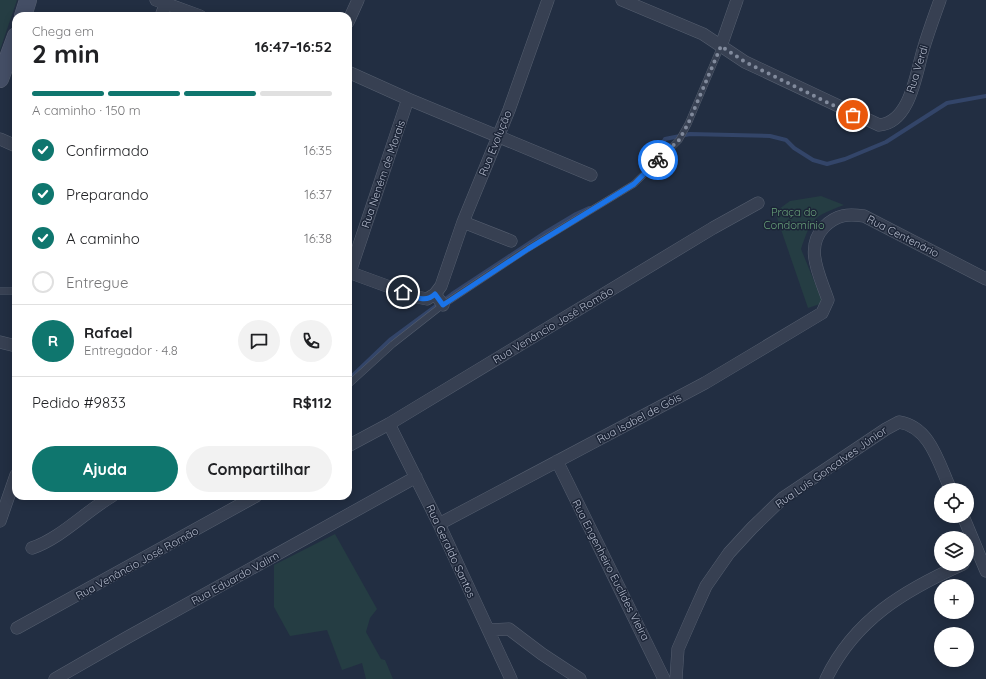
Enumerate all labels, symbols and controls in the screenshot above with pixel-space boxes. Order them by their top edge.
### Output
text: Chega em [32,23,94,39]
text: 2 min [32,37,100,70]
text: 16:47–16:52 [255,37,332,56]
street label: Rua Verdi [903,43,931,95]
pin [836,98,870,132]
text: A caminho · 150 m [32,102,141,118]
icon: bag [842,104,864,126]
street label: Rua Evolução [476,108,515,178]
street label: Rua Neném de Morais [358,118,408,230]
icon: check [32,139,54,161]
courier [638,140,678,180]
text: Confirmado [66,141,149,160]
text: 16:35 [304,142,332,158]
icon: bike [647,149,669,171]
icon: check [32,183,54,205]
text: Preparando [66,185,149,204]
text: 16:37 [304,186,332,202]
park label: Praça do Condomínio [763,205,825,232]
street label: Rua Centenário [865,212,942,260]
icon: check [32,227,54,249]
text: A caminho [66,229,140,248]
text: 16:38 [304,230,332,246]
text: Entregue [66,273,128,292]
pin [386,275,420,309]
icon: home [392,281,414,303]
street label: Rua Venâncio José Romão [490,283,616,367]
button: chat [238,320,280,362]
button: phone [290,320,332,362]
text: Rafael [84,323,133,342]
text: R [48,331,58,350]
text: Entregador · 4.8 [84,342,178,358]
street label: Rua Isabel de Góis [594,390,684,446]
text: Pedido #9833 [32,393,126,412]
text: R$112 [293,393,332,412]
street label: Rua Luís Gonçalves Júnior [772,423,890,511]
button: Ajuda [32,446,178,492]
button: Compartilhar [186,446,332,492]
map controls [934,483,974,667]
button: locate [934,483,974,523]
street label: Rua Engenheiro Euclides Vieira [569,497,653,643]
street label: Rua Geraldo Santos [423,502,479,600]
street label: Rua Venâncio José Romão [73,523,201,603]
button: layers [934,531,974,571]
street label: Rua Eduardo Valim [189,548,281,608]
button: + [934,579,974,619]
button: − [934,627,974,667]

